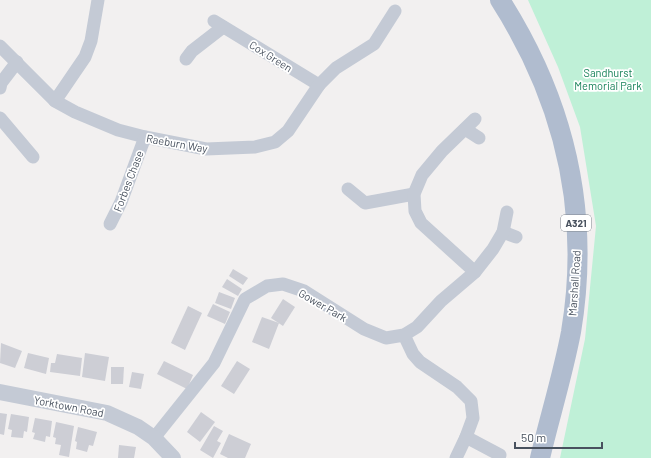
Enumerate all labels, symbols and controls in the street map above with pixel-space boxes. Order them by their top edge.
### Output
street label: Cox Green [247,38,295,74]
park label: Sandhurst Memorial Park [574,66,642,92]
street label: Raeburn Way [145,131,209,155]
street label: Forbes Chase [110,148,146,213]
road number: A321 [561,215,591,231]
street label: Marshall Road [565,250,583,316]
street label: Gower Park [296,286,350,324]
street label: Yorktown Road [33,393,105,419]
scale bar [515,424,602,450]
text: 50 m [521,430,546,444]

